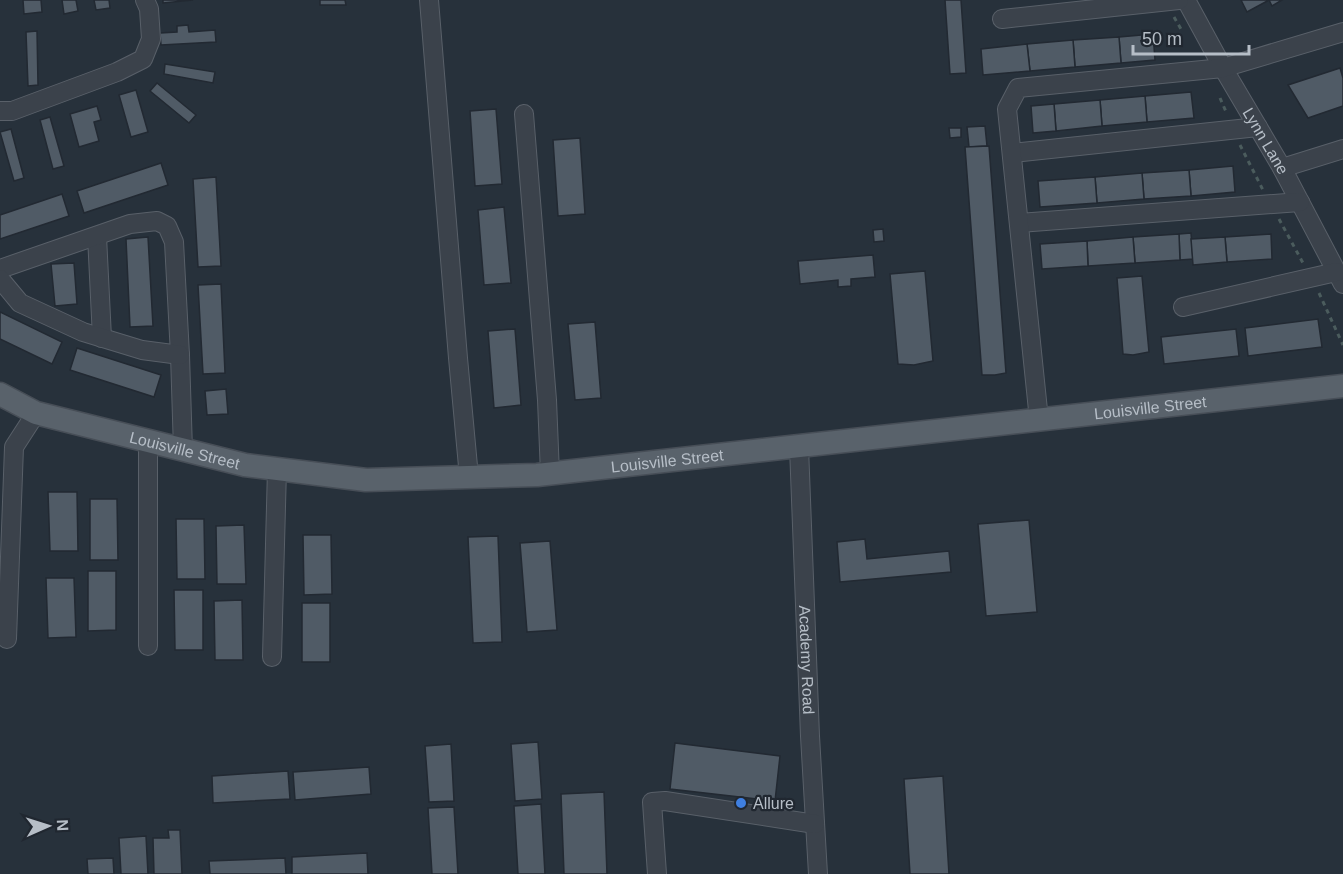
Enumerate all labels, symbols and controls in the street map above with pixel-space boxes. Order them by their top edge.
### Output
scale bar [1133,18,1248,56]
text: 50 m [1142,29,1182,49]
street label: Lynn Lane [1239,105,1292,177]
street label: Louisville Street [1093,393,1208,422]
street label: Louisville Street [128,429,242,473]
street label: Louisville Street [610,446,725,476]
street label: Academy Road [796,605,817,715]
place label: Allure [753,795,794,812]
north arrow [18,796,78,856]
marker: Allure [734,796,748,810]
text: N [54,819,71,831]

